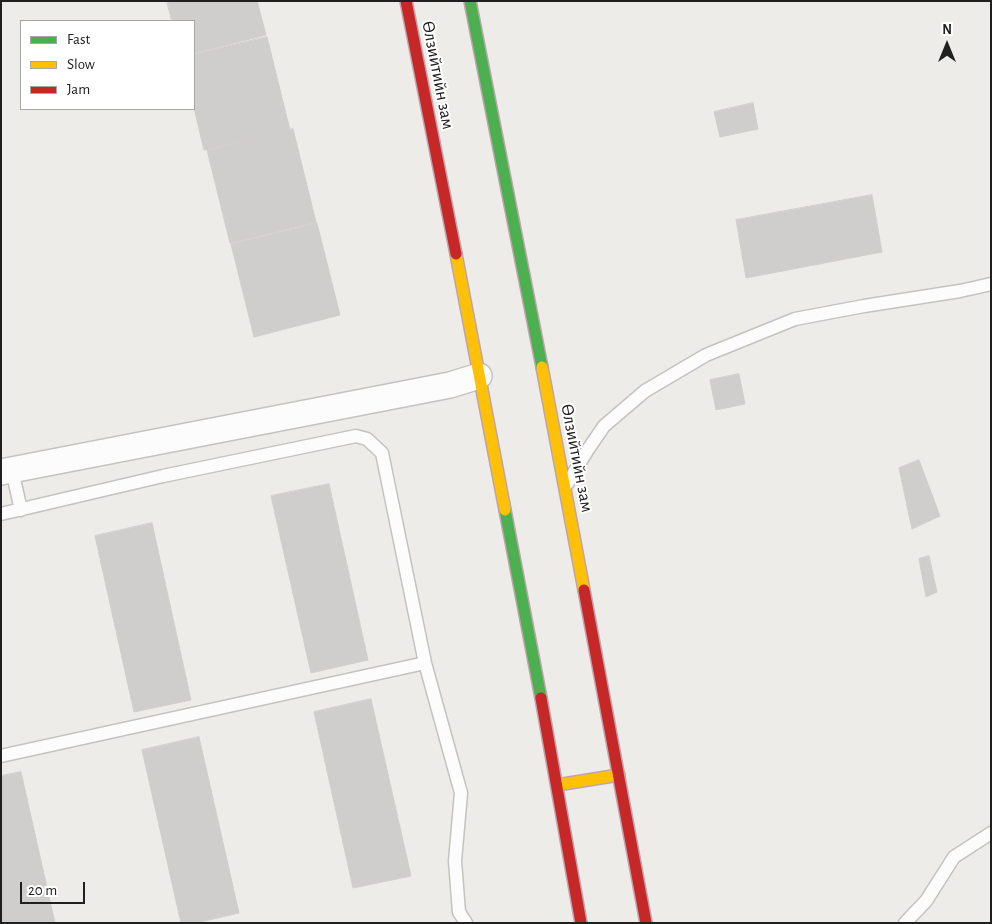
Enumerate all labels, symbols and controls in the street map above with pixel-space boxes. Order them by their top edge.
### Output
street label: Өлзийтийн зам [417,19,459,131]
legend [20,20,195,110]
north arrow [922,20,972,70]
text: N [942,23,952,37]
text: Fast [67,32,90,47]
text: Slow [67,57,95,72]
text: Jam [67,82,90,97]
street label: Өлзийтийн зам [556,402,598,514]
scale bar [22,872,88,904]
text: 20 m [28,883,57,898]

